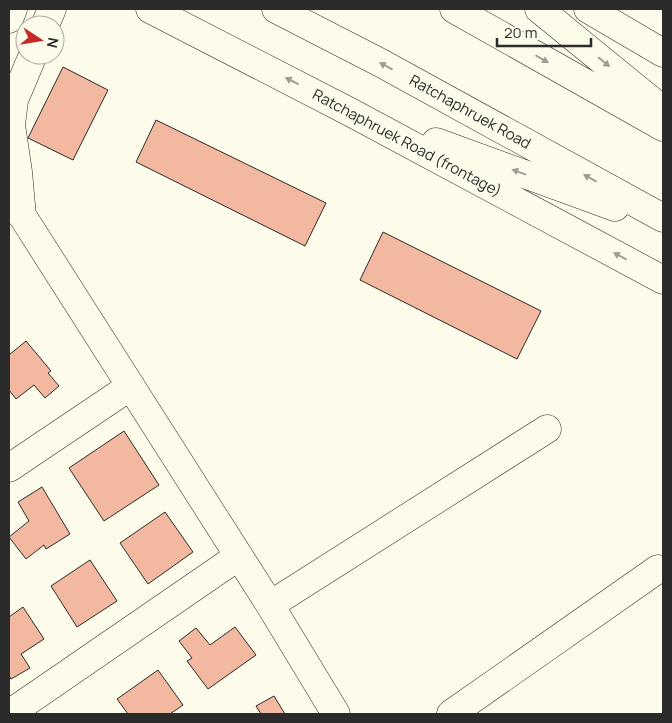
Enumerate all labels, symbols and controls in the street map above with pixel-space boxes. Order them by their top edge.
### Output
north arrow [15,15,65,65]
scale bar [497,15,591,47]
text: 20 m [504,22,537,43]
text: N [43,36,64,50]
one-way arrow [536,54,549,63]
one-way arrow [597,56,610,67]
one-way arrow [379,62,393,70]
street label: Ratchaphruek Road [406,69,535,154]
one-way arrow [284,77,299,85]
street label: Ratchaphruek Road (frontage) [309,84,506,201]
one-way arrow [511,168,526,175]
one-way arrow [583,173,596,182]
one-way arrow [613,252,628,260]

